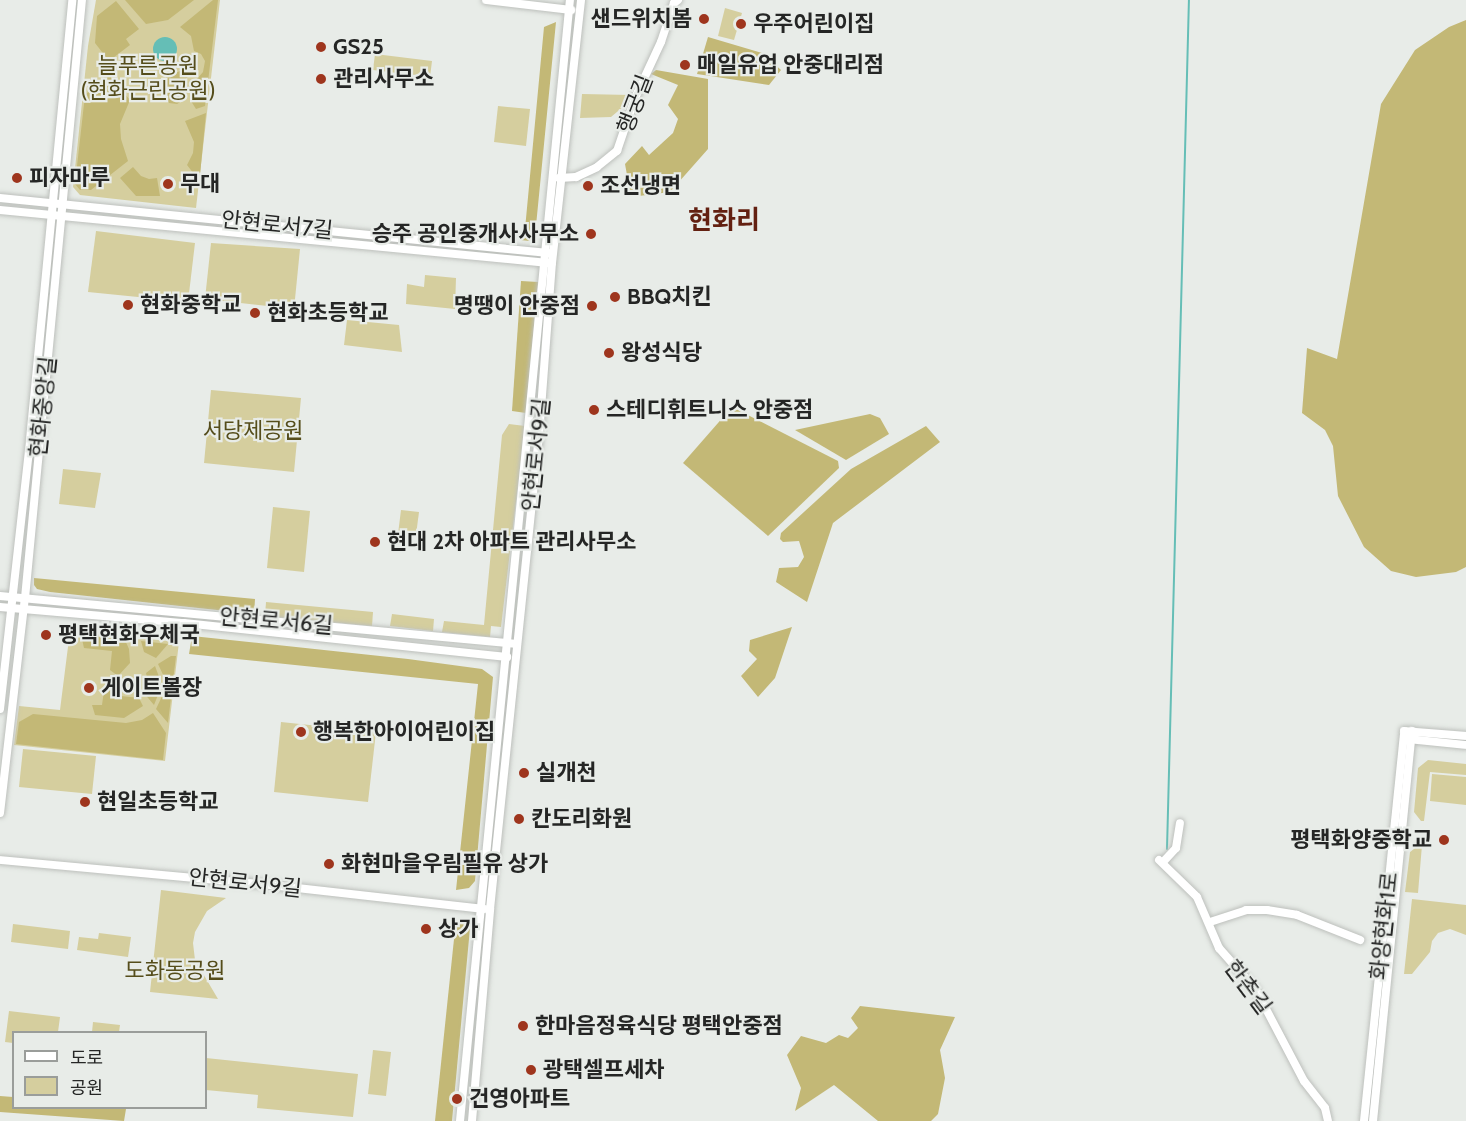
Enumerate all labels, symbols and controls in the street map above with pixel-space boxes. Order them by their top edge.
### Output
place label: 샌드위치봄 [591,6,692,32]
place label: 우주어린이집 [753,11,874,37]
marker: 샌드위치봄 [697,12,711,26]
marker: 우주어린이집 [734,17,748,31]
place label: GS25 [333,34,384,60]
marker: GS25 [314,40,328,54]
park label: 늘푸른공원 (현화근린공원) [80,52,216,104]
place label: 매일유업 안중대리점 [697,52,884,78]
marker: 매일유업 안중대리점 [678,58,692,72]
place label: 관리사무소 [333,66,434,92]
street label: 행궁길 [612,71,658,137]
marker: 관리사무소 [314,72,328,86]
place label: 피자마루 [29,165,110,191]
marker: 피자마루 [10,171,24,185]
place label: 무대 [180,171,220,197]
place label: 조선냉면 [600,173,681,199]
marker: 무대 [161,177,175,191]
marker: 조선냉면 [581,179,595,193]
district label: 현화리 [688,205,760,237]
street label: 안현로서7길 [220,206,334,244]
place label: 승주 공인중개사사무소 [372,221,579,247]
marker: 승주 공인중개사사무소 [584,227,598,241]
place label: BBQ치킨 [627,284,712,310]
marker: BBQ치킨 [608,290,622,304]
place label: 현화중학교 [140,292,241,318]
place label: 명땡이 안중점 [454,293,580,319]
marker: 현화중학교 [121,298,135,312]
marker: 명땡이 안중점 [585,299,599,313]
place label: 현화초등학교 [267,300,388,326]
marker: 현화초등학교 [248,306,262,320]
place label: 왕성식당 [621,340,702,366]
marker: 왕성식당 [602,346,616,360]
street label: 현화중앙길 [25,355,61,459]
street label: 안현로서9길 [517,397,555,513]
place label: 스테디휘트니스 안중점 [606,397,813,423]
marker: 스테디휘트니스 안중점 [587,403,601,417]
park label: 서당제공원 [202,418,304,444]
place label: 현대 2차 아파트 관리사무소 [387,529,636,555]
marker: 현대 2차 아파트 관리사무소 [368,535,382,549]
street label: 안현로서6길 [218,603,334,639]
place label: 평택현화우체국 [58,622,200,648]
marker: 평택현화우체국 [39,628,53,642]
place label: 게이트볼장 [101,675,202,701]
marker: 게이트볼장 [82,681,96,695]
place label: 행복한아이어린이집 [313,719,495,745]
marker: 행복한아이어린이집 [294,725,308,739]
place label: 실개천 [536,760,597,786]
marker: 실개천 [517,766,531,780]
place label: 현일초등학교 [97,789,218,815]
marker: 현일초등학교 [78,795,92,809]
place label: 칸도리화원 [531,806,632,832]
marker: 칸도리화원 [512,812,526,826]
place label: 평택화양중학교 [1290,827,1432,853]
marker: 평택화양중학교 [1437,833,1451,847]
place label: 화현마을우림필유 상가 [341,851,548,877]
marker: 화현마을우림필유 상가 [322,857,336,871]
street label: 안현로서9길 [187,864,303,902]
street label: 화양현화1로 [1365,871,1403,981]
place label: 상가 [438,916,478,942]
marker: 상가 [419,922,433,936]
street label: 한촌길 [1219,955,1277,1019]
park label: 도화동공원 [124,958,226,984]
place label: 한마음정육식당 평택안중점 [535,1013,783,1039]
marker: 한마음정육식당 평택안중점 [516,1019,530,1033]
legend [12,1031,207,1109]
text: 도로 [70,1047,103,1069]
place label: 광택셀프세차 [543,1057,664,1083]
marker: 광택셀프세차 [524,1063,538,1077]
text: 공원 [70,1077,103,1099]
place label: 건영아파트 [469,1086,570,1112]
marker: 건영아파트 [450,1092,464,1106]

